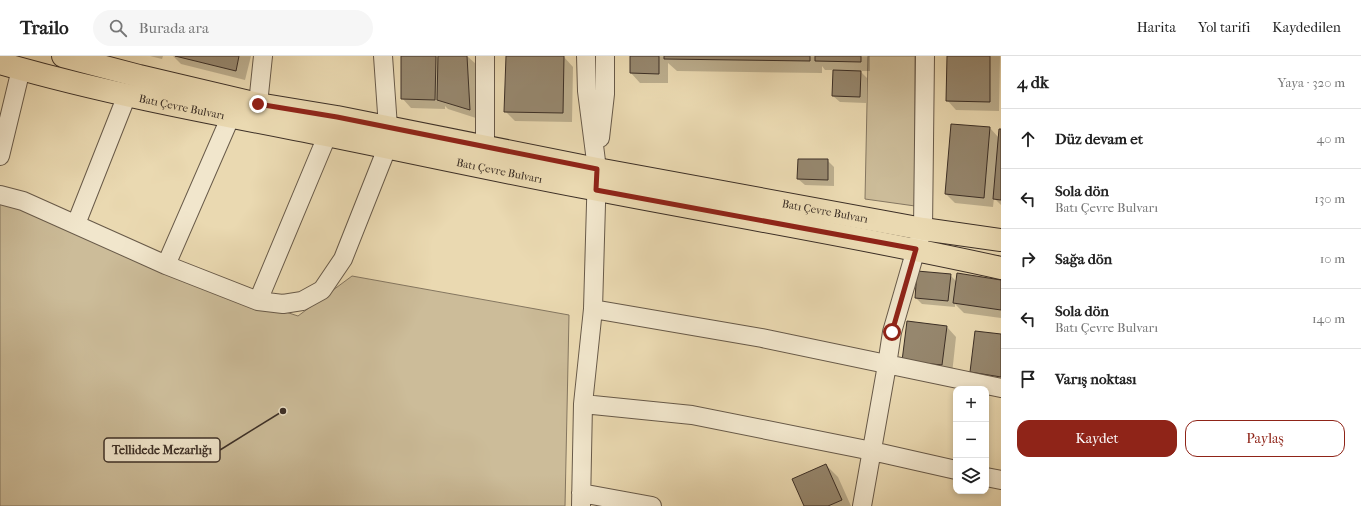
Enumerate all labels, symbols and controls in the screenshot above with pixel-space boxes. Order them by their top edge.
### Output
search box [93,10,373,46]
text: Trailo [20,17,69,39]
icon: search [107,17,129,39]
text: Burada ara [139,19,209,37]
text: Harita [1137,19,1176,36]
text: Yol tarifi [1198,19,1250,36]
text: Kaydedilen [1272,19,1341,36]
text: 4 dk [1017,72,1049,92]
text: Yaya · 320 m [1278,75,1345,90]
street label: Batı Çevre Bulvarı [138,91,227,122]
route end [249,95,267,113]
icon: ahead [1017,128,1039,150]
text: Düz devam et [1055,130,1143,148]
text: 40 m [1317,131,1345,146]
street label: Batı Çevre Bulvarı [455,155,544,186]
text: Sola dön [1055,182,1109,200]
icon: left [1017,188,1039,210]
text: 130 m [1314,191,1345,206]
street label: Batı Çevre Bulvarı [781,197,870,225]
text: Batı Çevre Bulvarı [1055,200,1158,215]
icon: right [1017,248,1039,270]
text: Sağa dön [1055,250,1112,268]
text: 10 m [1320,251,1345,266]
text: Sola dön [1055,302,1109,320]
icon: left [1017,308,1039,330]
text: 140 m [1312,311,1345,326]
text: Batı Çevre Bulvarı [1055,320,1158,335]
route start [883,323,901,341]
icon: arrive [1017,368,1039,390]
text: Varış noktası [1055,370,1136,388]
map controls [953,386,989,494]
button: + [953,386,989,422]
button: Kaydet [1017,420,1177,457]
button: Paylaş [1185,420,1345,457]
button: − [953,422,989,458]
callout: Tellidede Mezarlığı [104,438,220,462]
text: Tellidede Mezarlığı [111,443,213,458]
button: layers [953,458,989,494]

